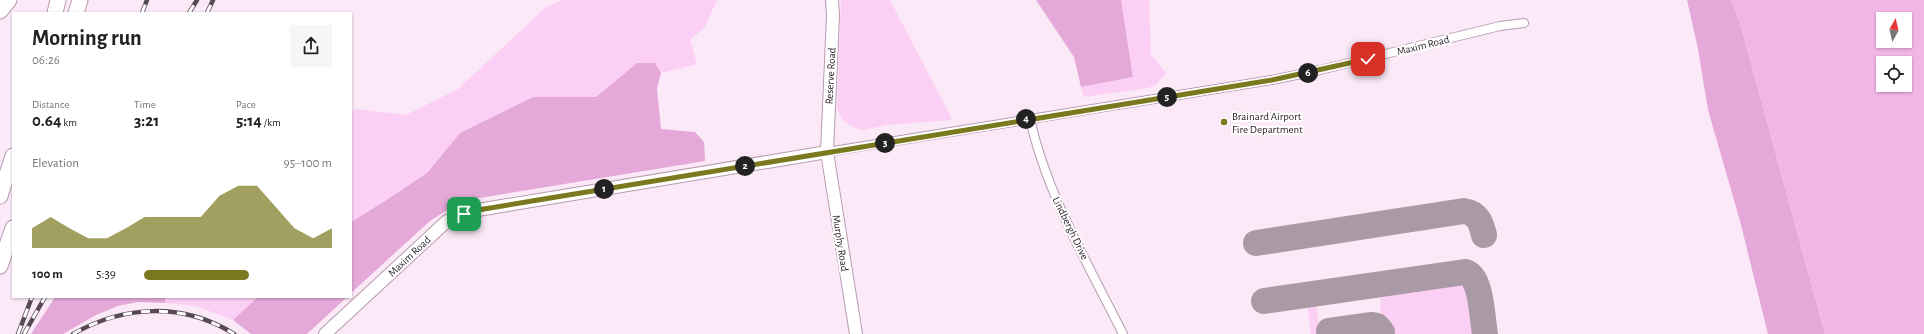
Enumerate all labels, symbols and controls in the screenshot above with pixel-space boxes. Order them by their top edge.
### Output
north arrow [1876,12,1912,48]
map controls [1876,12,1912,92]
button: share [290,25,332,67]
text: Morning run [32,27,142,49]
street label: Maxim Road [1396,34,1451,57]
pin [1351,42,1385,76]
street label: Reserve Road [824,47,837,105]
icon: check [1357,48,1379,70]
text: 06:26 [32,54,60,67]
button: locate [1876,56,1912,92]
pin: 6 [1298,63,1318,83]
text: 6 [1305,67,1311,78]
pin: 5 [1157,87,1177,107]
text: 5 [1165,91,1169,102]
text: Distance [32,99,69,110]
text: Time [134,99,156,110]
text: Pace [236,99,256,110]
pin: 4 [1016,109,1036,129]
place label: Brainard Airport Fire Department [1232,111,1303,135]
text: 0.64 [32,112,62,129]
text: 3:21 [134,112,159,129]
text: 5:14 [236,112,262,129]
text: 4 [1023,113,1029,124]
text: km [62,117,77,128]
text: /km [262,117,281,128]
marker: Brainard Airport Fire Department [1219,117,1229,127]
pin: 3 [875,133,895,153]
text: 3 [883,137,887,148]
pin: 2 [735,156,755,176]
text: Elevation [32,157,79,170]
text: 95–100 m [284,157,332,170]
text: 2 [742,160,748,171]
pin: 1 [594,179,614,199]
text: 1 [602,183,606,194]
street label: Lindbergh Drive [1051,195,1091,261]
pin [447,197,481,231]
icon: arrive [453,203,475,225]
street label: Murphy Road [831,214,850,272]
street label: Maxim Road [386,234,433,279]
text: 100 m [32,268,63,281]
text: 5:39 [96,268,116,281]

